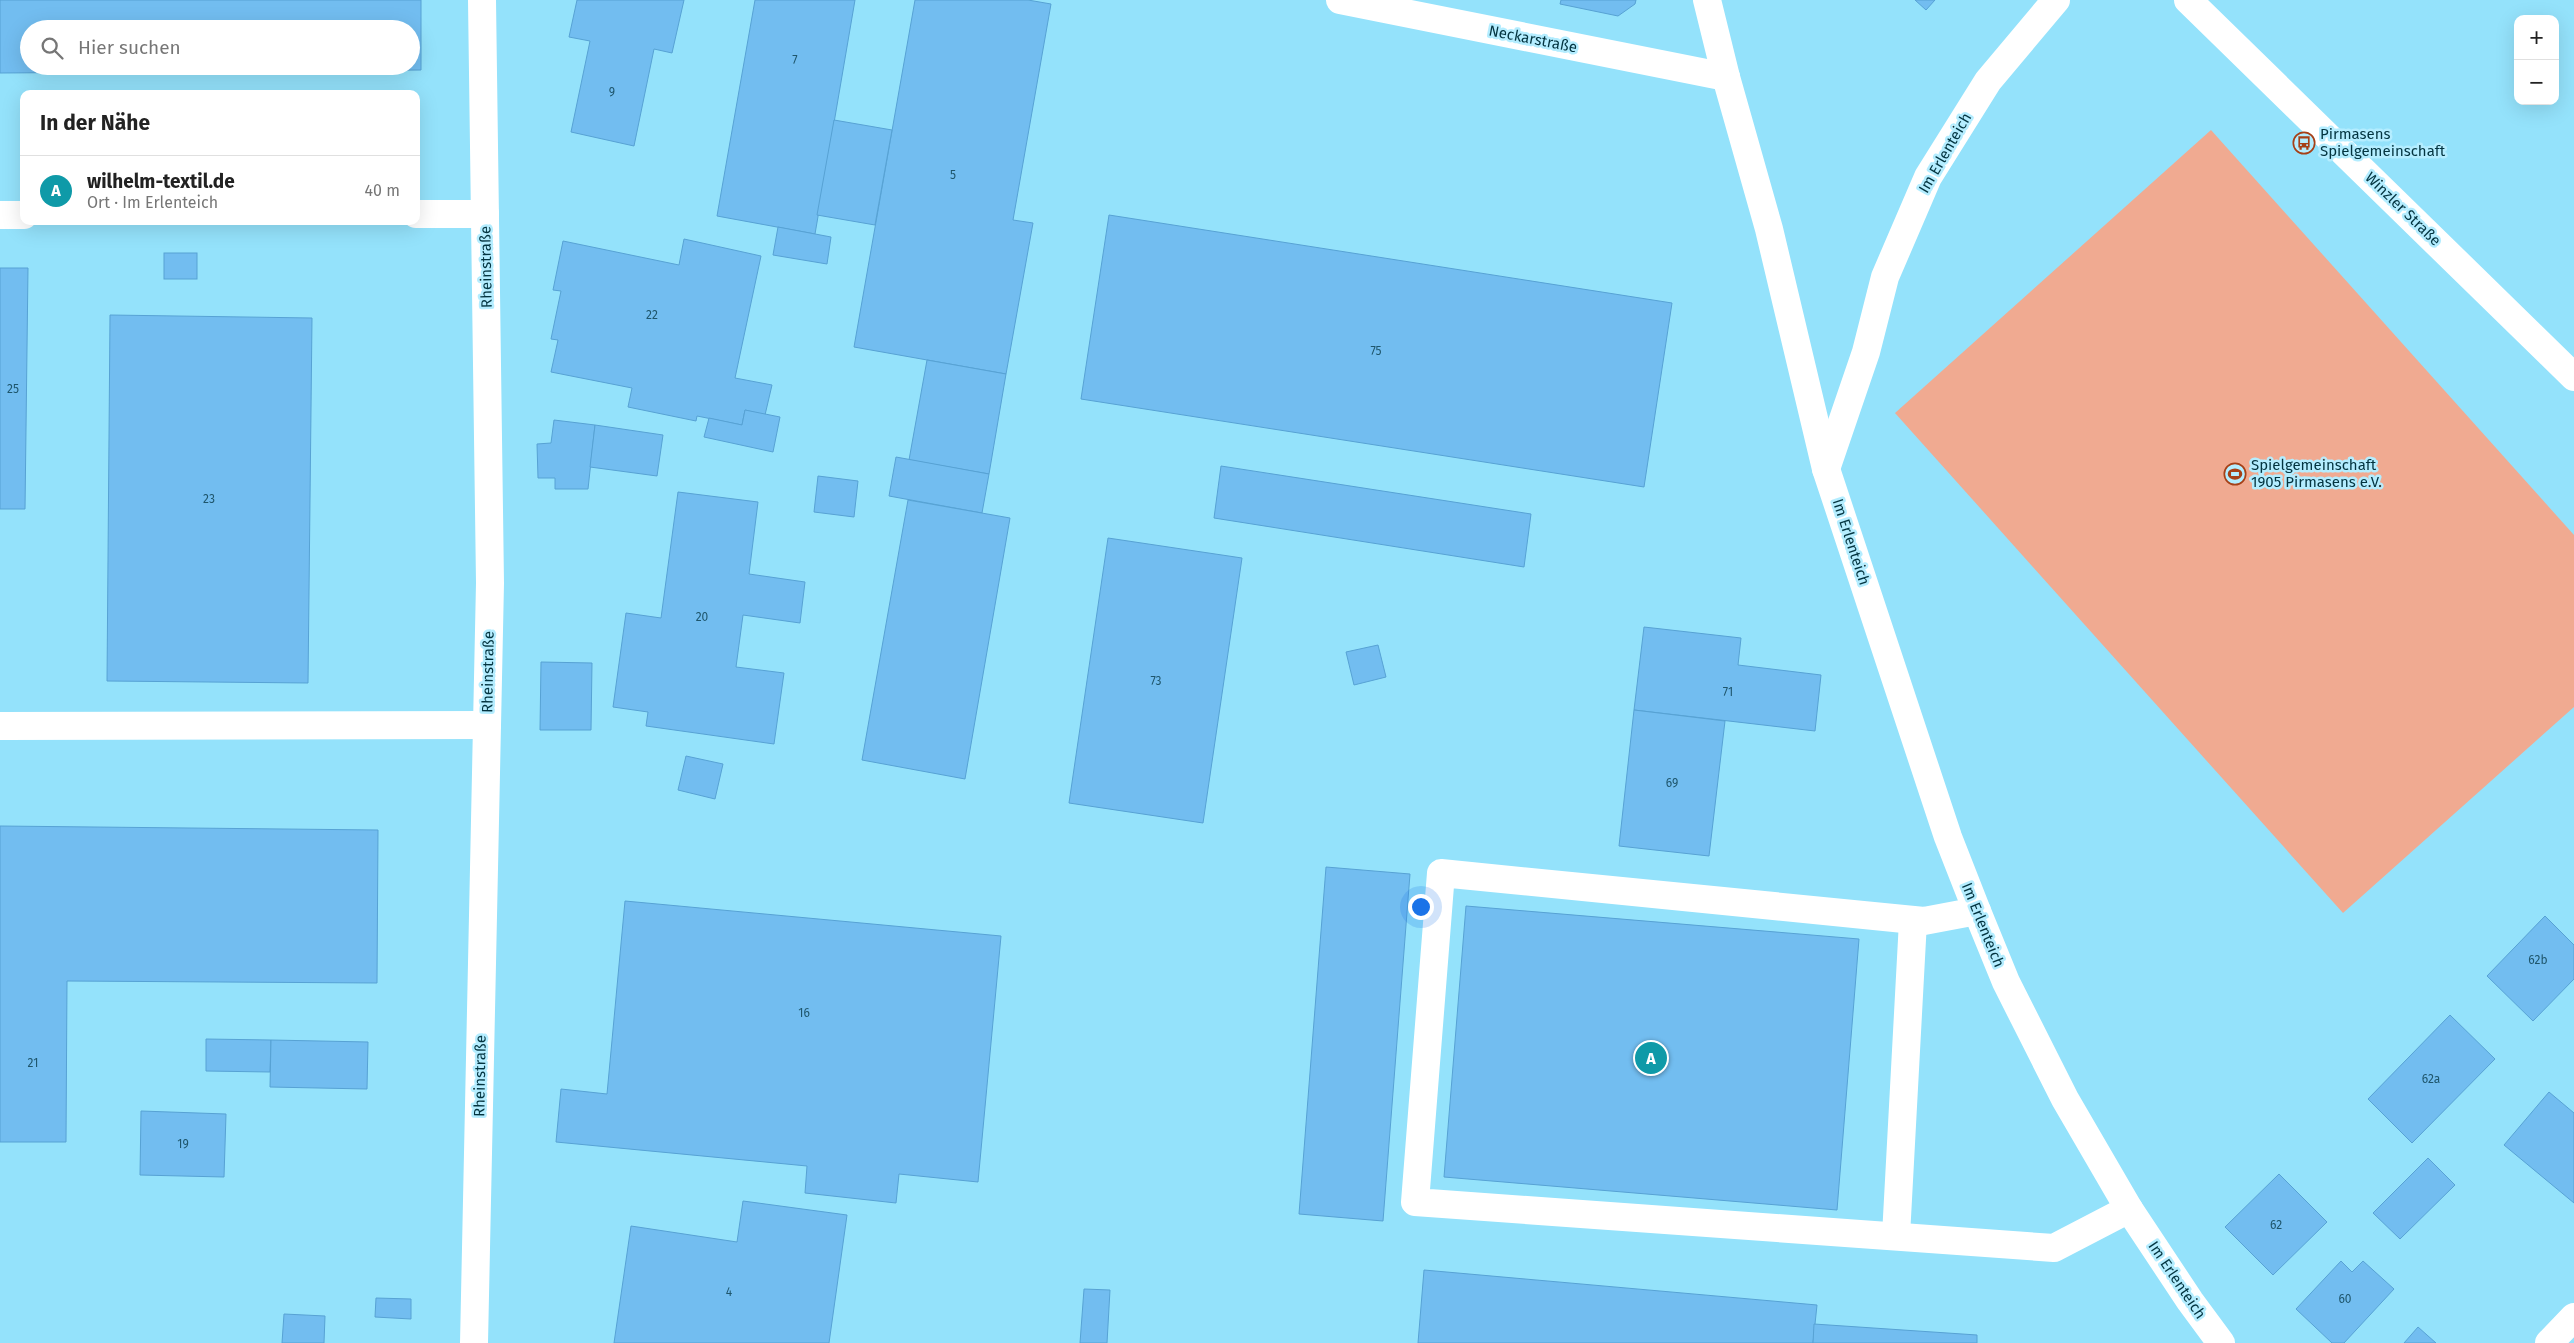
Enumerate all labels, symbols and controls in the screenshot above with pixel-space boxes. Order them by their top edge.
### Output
map controls [2514,15,2559,105]
button: + [2514,15,2559,60]
search box [20,20,420,75]
street label: Neckarstraße [1487,22,1579,56]
icon: search [38,34,66,62]
text: Hier suchen [78,36,181,59]
house number: 7 [792,53,798,67]
button: − [2514,60,2559,105]
house number: 9 [609,85,615,99]
text: In der Nähe [40,110,150,136]
street label: Im Erlenteich [1915,110,1975,196]
place label: Pirmasens Spielgemeinschaft [2320,125,2446,160]
bus stop icon: Pirmasens Spielgemeinschaft [2292,131,2316,155]
house number: 5 [950,168,956,182]
street label: Winzler Straße [2361,168,2445,250]
text: wilhelm-textil.de [87,170,235,193]
text: A [51,181,61,200]
text: 40 m [365,181,400,200]
text: Ort · Im Erlenteich [87,193,218,212]
street label: Rheinstraße [476,226,496,308]
house number: 22 [646,308,658,322]
house number: 75 [1370,344,1382,358]
house number: 25 [7,382,19,396]
place label: Spielgemeinschaft 1905 Pirmasens e.V. [2251,456,2382,491]
sports icon: Spielgemeinschaft 1905 Pirmasens e.V. [2223,462,2247,486]
house number: 23 [203,492,215,506]
street label: Im Erlenteich [1829,497,1873,587]
house number: 20 [696,610,709,624]
street label: Rheinstraße [478,631,498,713]
house number: 73 [1150,674,1162,688]
house number: 71 [1723,685,1733,699]
house number: 69 [1666,776,1678,790]
street label: Im Erlenteich [1958,880,2008,970]
your location [1408,894,1434,920]
house number: 62b [2528,953,2548,967]
house number: 16 [798,1006,810,1020]
street label: Rheinstraße [470,1035,490,1117]
pin: A [1635,1039,1667,1077]
house number: 21 [28,1056,38,1070]
house number: 62a [2422,1072,2440,1086]
house number: 19 [177,1137,189,1151]
house number: 62 [2270,1218,2282,1232]
street label: Im Erlenteich [2144,1238,2210,1322]
house number: 4 [726,1285,733,1299]
house number: 60 [2338,1292,2352,1306]

